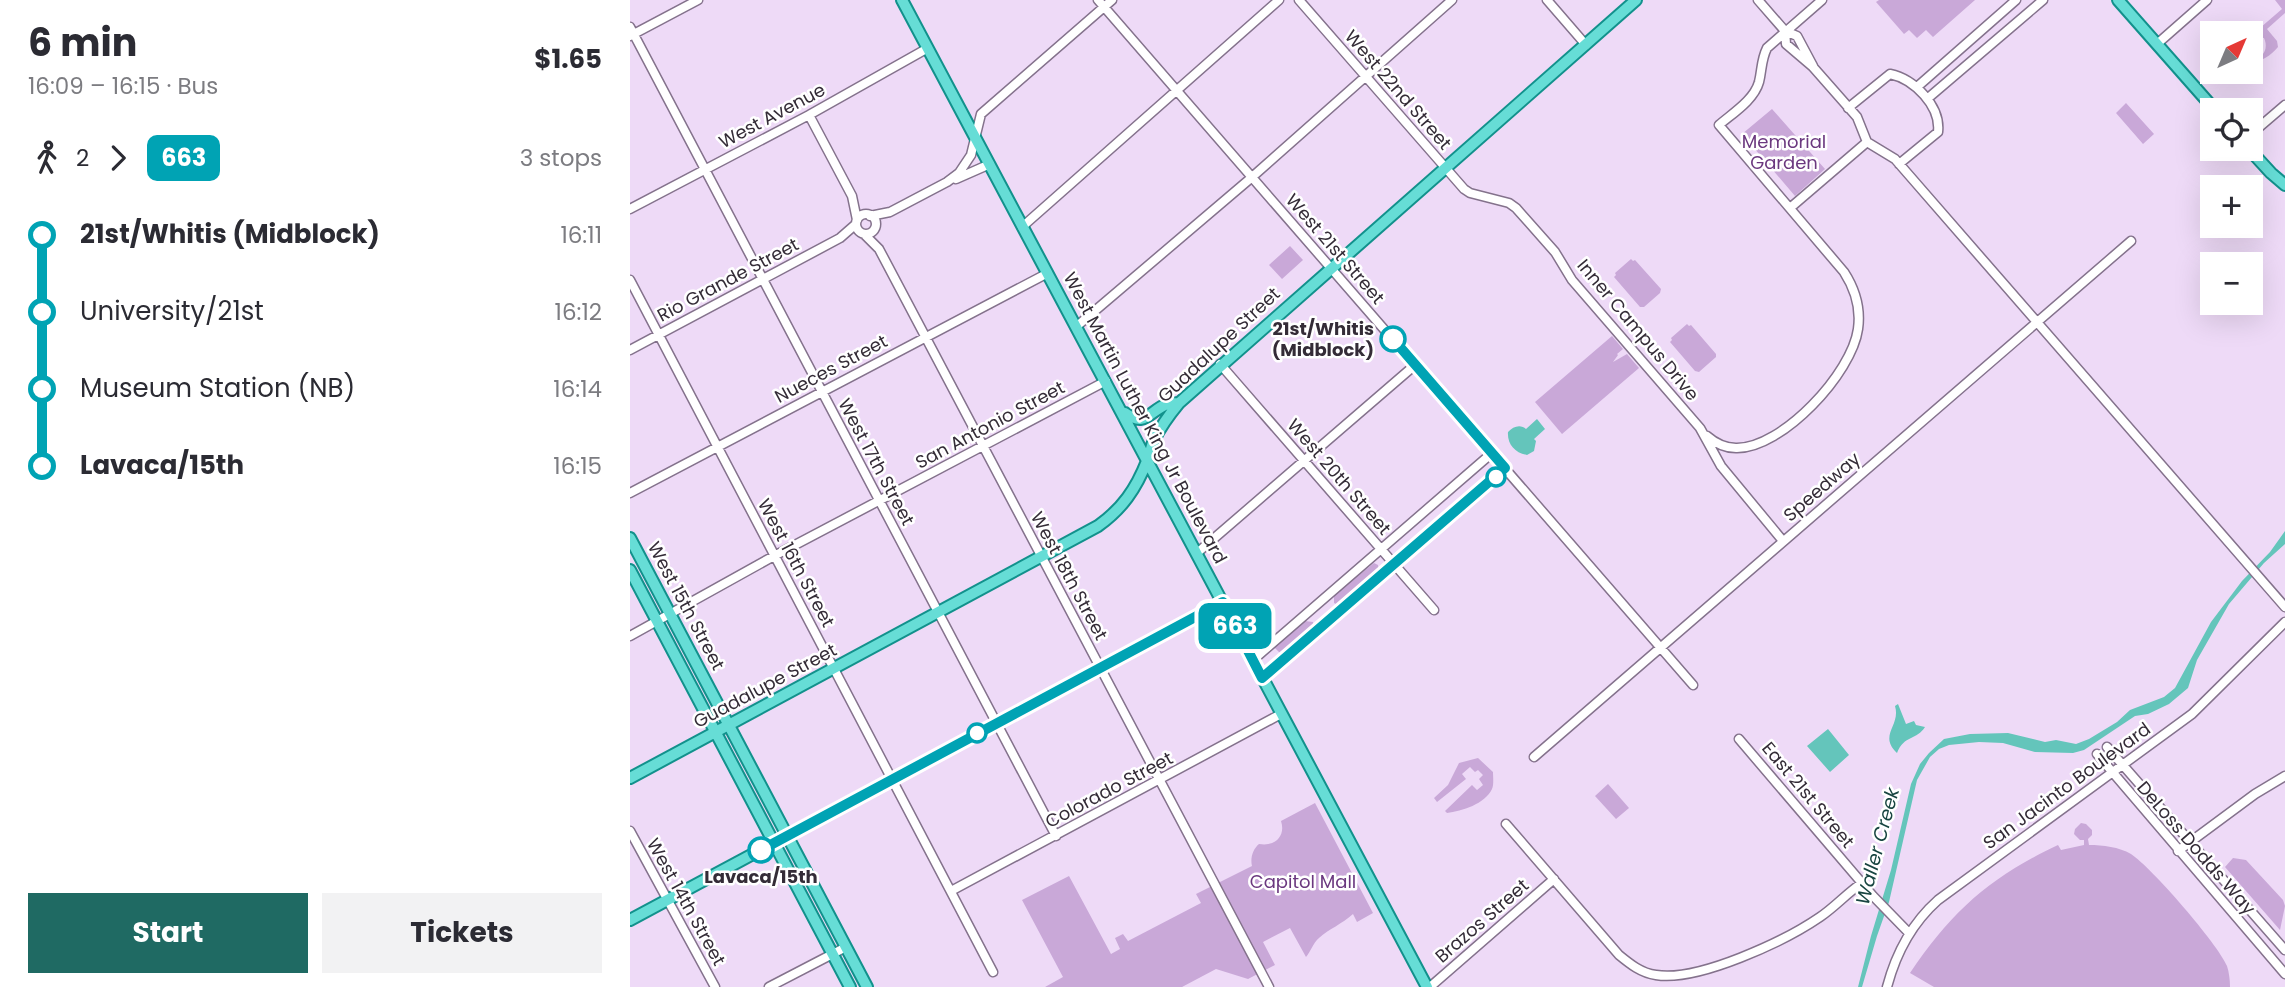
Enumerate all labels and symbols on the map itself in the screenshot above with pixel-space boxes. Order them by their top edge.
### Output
north arrow [2200,21,2263,84]
street label: West 22nd Street [1339,24,1457,155]
street label: West Avenue [714,77,829,154]
park label: Memorial Garden [1742,129,1826,175]
street label: West 21st Street [1280,188,1390,309]
street label: Rio Grande Street [653,232,803,327]
street label: Inner Campus Drive [1572,254,1705,406]
street label: West Martin Luther King Jr Boulevard [1058,268,1233,568]
street label: Guadalupe Street [1152,281,1285,408]
place label: 21st/Whitis (Midblock) [1272,316,1374,362]
marker: 21st/Whitis (Midblock) [1380,326,1406,352]
street label: Nueces Street [770,328,892,409]
street label: San Antonio Street [911,375,1069,475]
street label: West 17th Street [832,394,920,530]
street label: West 20th Street [1282,413,1397,540]
street label: Speedway [1778,446,1865,527]
unlabelled marker [1486,467,1506,487]
street label: West 16th Street [752,494,841,631]
street label: West 18th Street [1025,507,1114,644]
street label: West 15th Street [642,537,731,674]
line badge: 663 [1195,603,1275,649]
street label: Guadalupe Street [689,637,841,734]
street label: San Jacinto Boulevard [1978,716,2155,855]
unlabelled marker [967,723,987,743]
street label: East 21st Street [1756,736,1860,853]
street label: Colorado Street [1040,745,1177,834]
street label: DeLoss Dodds Way [2131,776,2261,920]
water label: Waller Creek [1849,783,1906,908]
street label: West 14th Street [641,834,732,970]
marker: Lavaca/15th [748,837,774,863]
place label: Lavaca/15th [704,864,818,889]
park label: Capitol Mall [1250,869,1356,894]
street label: Brazos Street [1429,873,1534,968]

